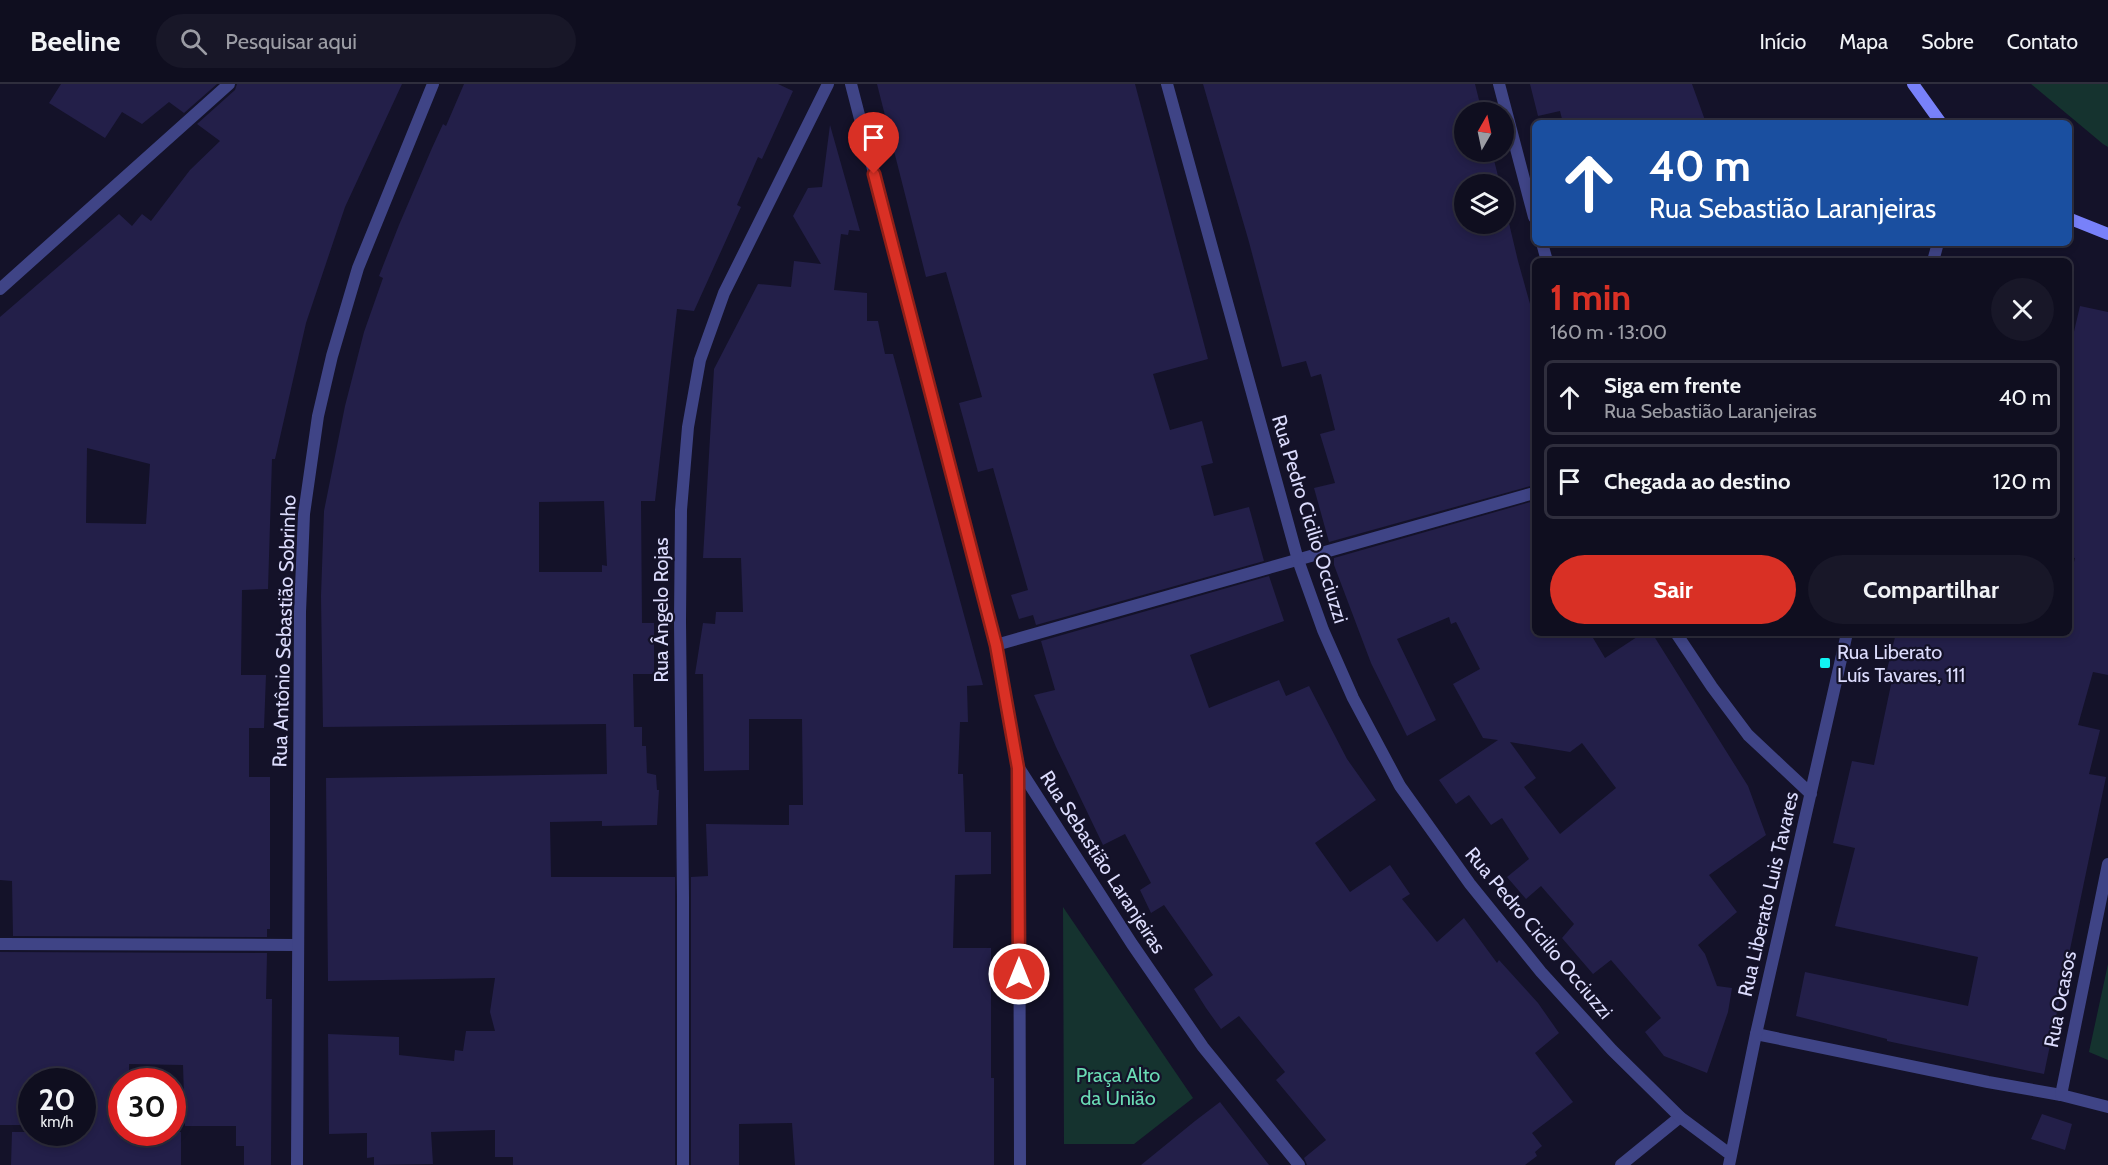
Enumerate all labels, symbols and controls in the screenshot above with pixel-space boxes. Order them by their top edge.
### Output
search box [156,14,576,68]
text: Beeline [30,24,120,58]
icon: search [177,25,210,58]
text: Pesquisar aqui [225,28,357,55]
text: Início [1759,29,1806,54]
text: Mapa [1839,29,1888,54]
text: Sobre [1921,29,1974,54]
text: Contato [2007,29,2078,54]
north arrow [1454,102,1514,162]
map controls [1454,102,1514,234]
pin [848,112,899,174]
icon: arrive [857,121,890,154]
text: 40 m [1649,140,1751,192]
icon: ahead [1550,144,1628,222]
button: layers [1454,174,1514,234]
text: Rua Sebastião Laranjeiras [1649,192,1936,225]
text: 1 min [1550,275,1631,319]
button: close [1991,278,2054,341]
text: 160 m · 13:00 [1550,320,1667,344]
text: Siga em frente [1604,372,1741,399]
icon: ahead [1553,381,1586,414]
text: 40 m [1999,384,2051,411]
text: Rua Sebastião Laranjeiras [1604,399,1817,423]
street label: Rua Pedro Cicilio Occiuzzi [1267,412,1353,626]
icon: arrive [1553,465,1586,498]
text: Chegada ao destino [1604,468,1790,495]
text: 120 m [1993,468,2051,495]
street label: Rua Antônio Sebastião Sobrinho [267,494,301,768]
street label: Rua Ângelo Rojas [649,537,673,683]
button: Sair [1550,555,1796,624]
button: Compartilhar [1808,555,2054,624]
place label: Rua Liberato Luís Tavares, 111 [1837,640,1965,687]
marker: Rua Liberato Luís Tavares, 111 [1818,656,1832,670]
street label: Rua Sebastião Laranjeiras [1035,766,1171,958]
street label: Rua Liberato Luis Tavares [1733,789,1803,999]
street label: Rua Pedro Cicilio Occiuzzi [1460,842,1618,1024]
position arrow [987,942,1051,1006]
street label: Rua Ocasos [2039,949,2081,1049]
park label: Praça Alto da União [1076,1063,1160,1110]
speed limit sign: 30 [108,1068,186,1146]
text: 20 [38,1081,76,1118]
text: km/h [41,1113,73,1131]

